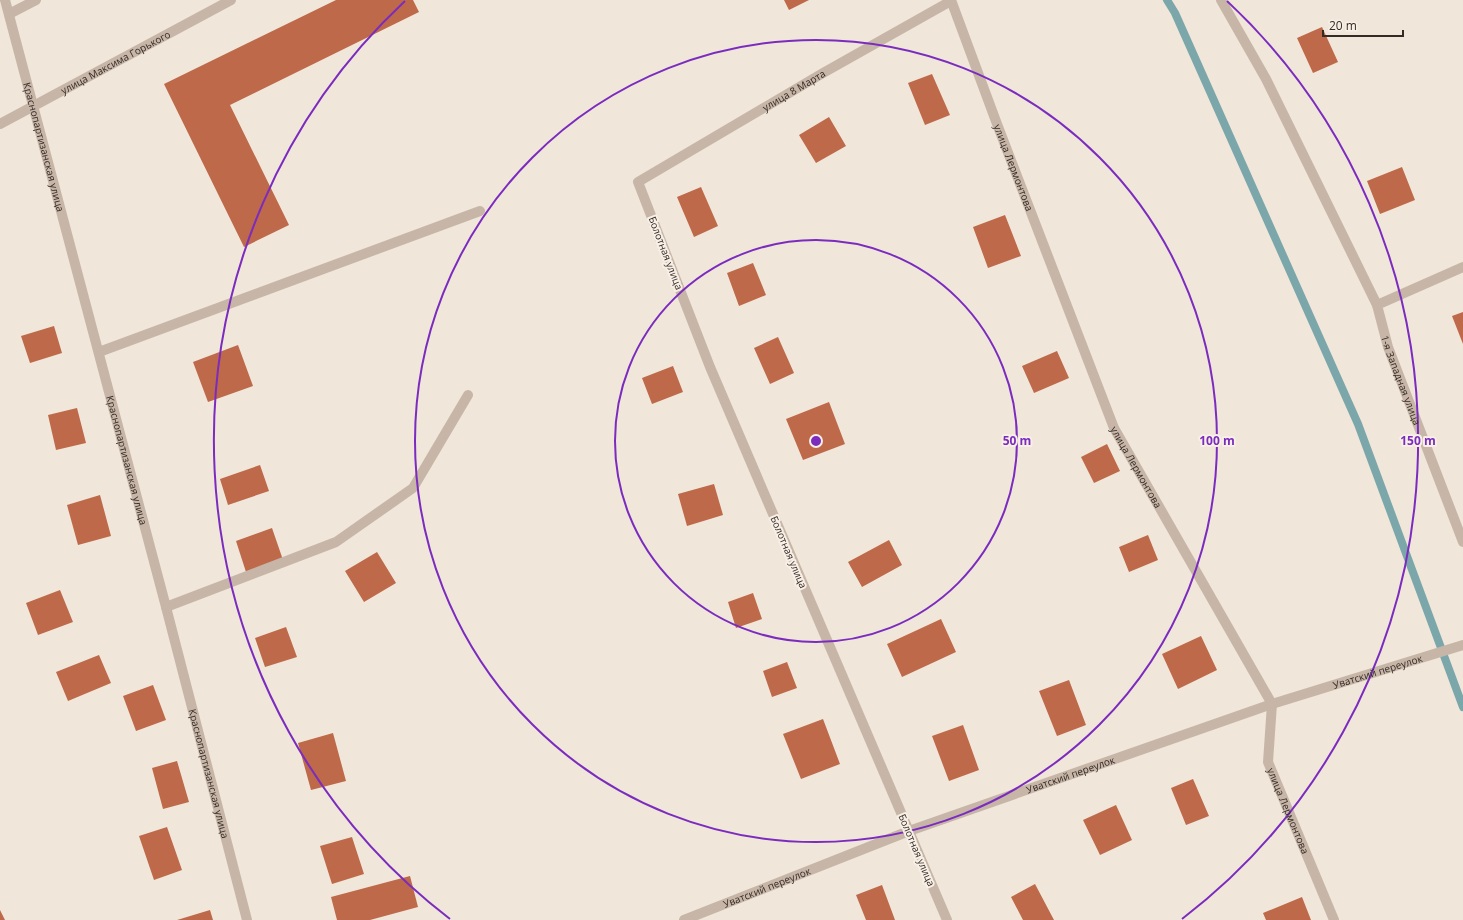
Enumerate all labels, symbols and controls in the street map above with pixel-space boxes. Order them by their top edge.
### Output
scale bar [1323,12,1403,38]
text: 20 m [1329,17,1357,34]
street label: улица Максима Горького [58,27,173,97]
street label: улица 8 Марта [760,66,828,114]
street label: Краснопартизанская улица [20,81,68,213]
street label: улица Лермонтова [991,122,1037,213]
street label: Болотная улица [646,214,686,292]
street label: 1-я Западная улица [1378,334,1424,427]
street label: Краснопартизанская улица [103,394,151,526]
street label: улица Лермонтова [1107,424,1165,510]
text: 50 m [1003,432,1031,449]
text: 100 m [1199,432,1235,449]
text: 150 m [1400,432,1436,449]
centre of rings [809,434,823,448]
street label: Болотная улица [767,514,811,590]
street label: Уватский переулок [1331,651,1425,692]
street label: Краснопартизанская улица [186,707,233,840]
street label: Уватский переулок [1024,752,1117,796]
street label: улица Лермонтова [1264,766,1313,856]
street label: Болотная улица [895,812,939,888]
street label: Уватский переулок [721,863,813,911]

